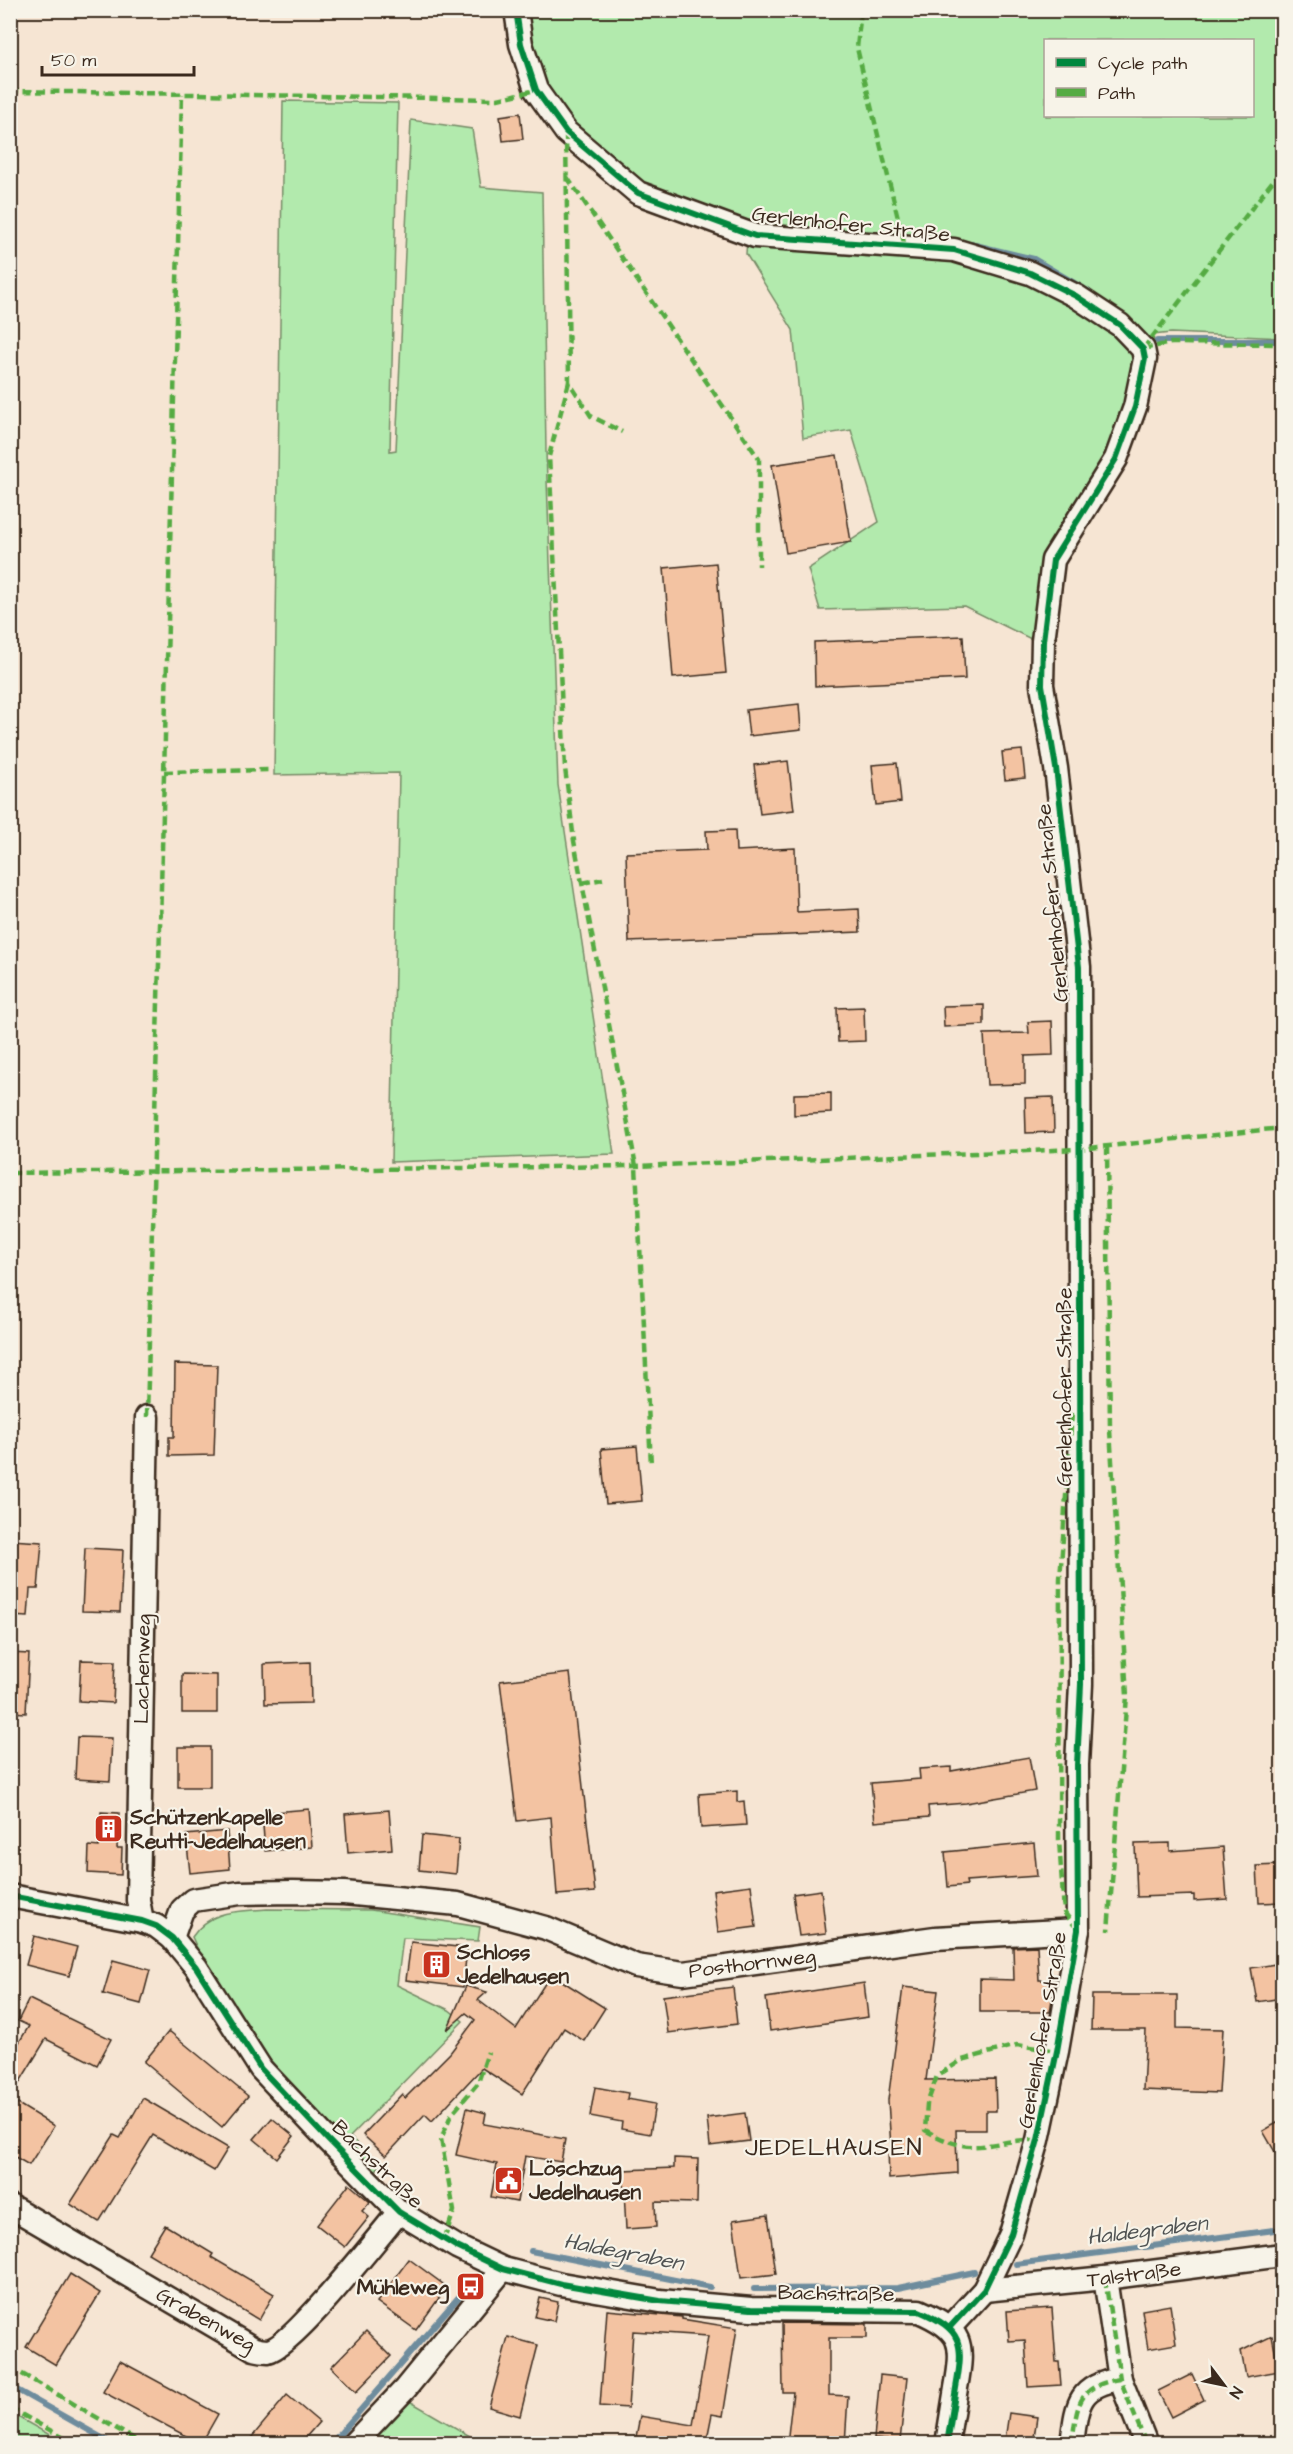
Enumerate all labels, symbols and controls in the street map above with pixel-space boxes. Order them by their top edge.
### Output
scale bar [42,39,194,77]
legend [1044,39,1254,117]
text: 50 m [51,48,96,73]
text: Cycle path [1098,51,1187,77]
text: Path [1098,81,1135,106]
street label: Gerlenhofer Straße [750,200,952,249]
street label: Gerlenhofer Straße [1029,802,1076,1003]
street label: Gerlenhofer Straße [1050,1287,1079,1487]
street label: Lachenweg [127,1614,160,1724]
place label: Schützenkapelle Reutti-Jedelhausen [129,1803,306,1856]
building icon: Schützenkapelle Reutti-Jedelhausen [93,1813,125,1845]
street label: Gerlenhofer Straße [1011,1929,1074,2131]
place label: Schloss Jedelhausen [456,1938,570,1991]
street label: Posthornweg [687,1941,818,1988]
building icon: Schloss Jedelhausen [420,1948,452,1980]
street label: Bachstraße [326,2113,430,2215]
district label: JEDELHAUSEN [745,2131,923,2165]
place label: Löschzug Jedelhausen [528,2154,642,2207]
public building icon: Löschzug Jedelhausen [492,2164,524,2196]
water label: Haldegraben [1085,2207,1211,2254]
water label: Haldegraben [561,2226,688,2281]
street label: Talstraße [1085,2254,1183,2295]
bus stop icon: Mühleweg [454,2271,486,2303]
place label: Mühleweg [357,2273,449,2304]
street label: Bachstraße [777,2278,895,2309]
street label: Grabenweg [150,2280,261,2361]
north arrow [1194,2355,1254,2415]
text: N [1224,2382,1248,2403]

